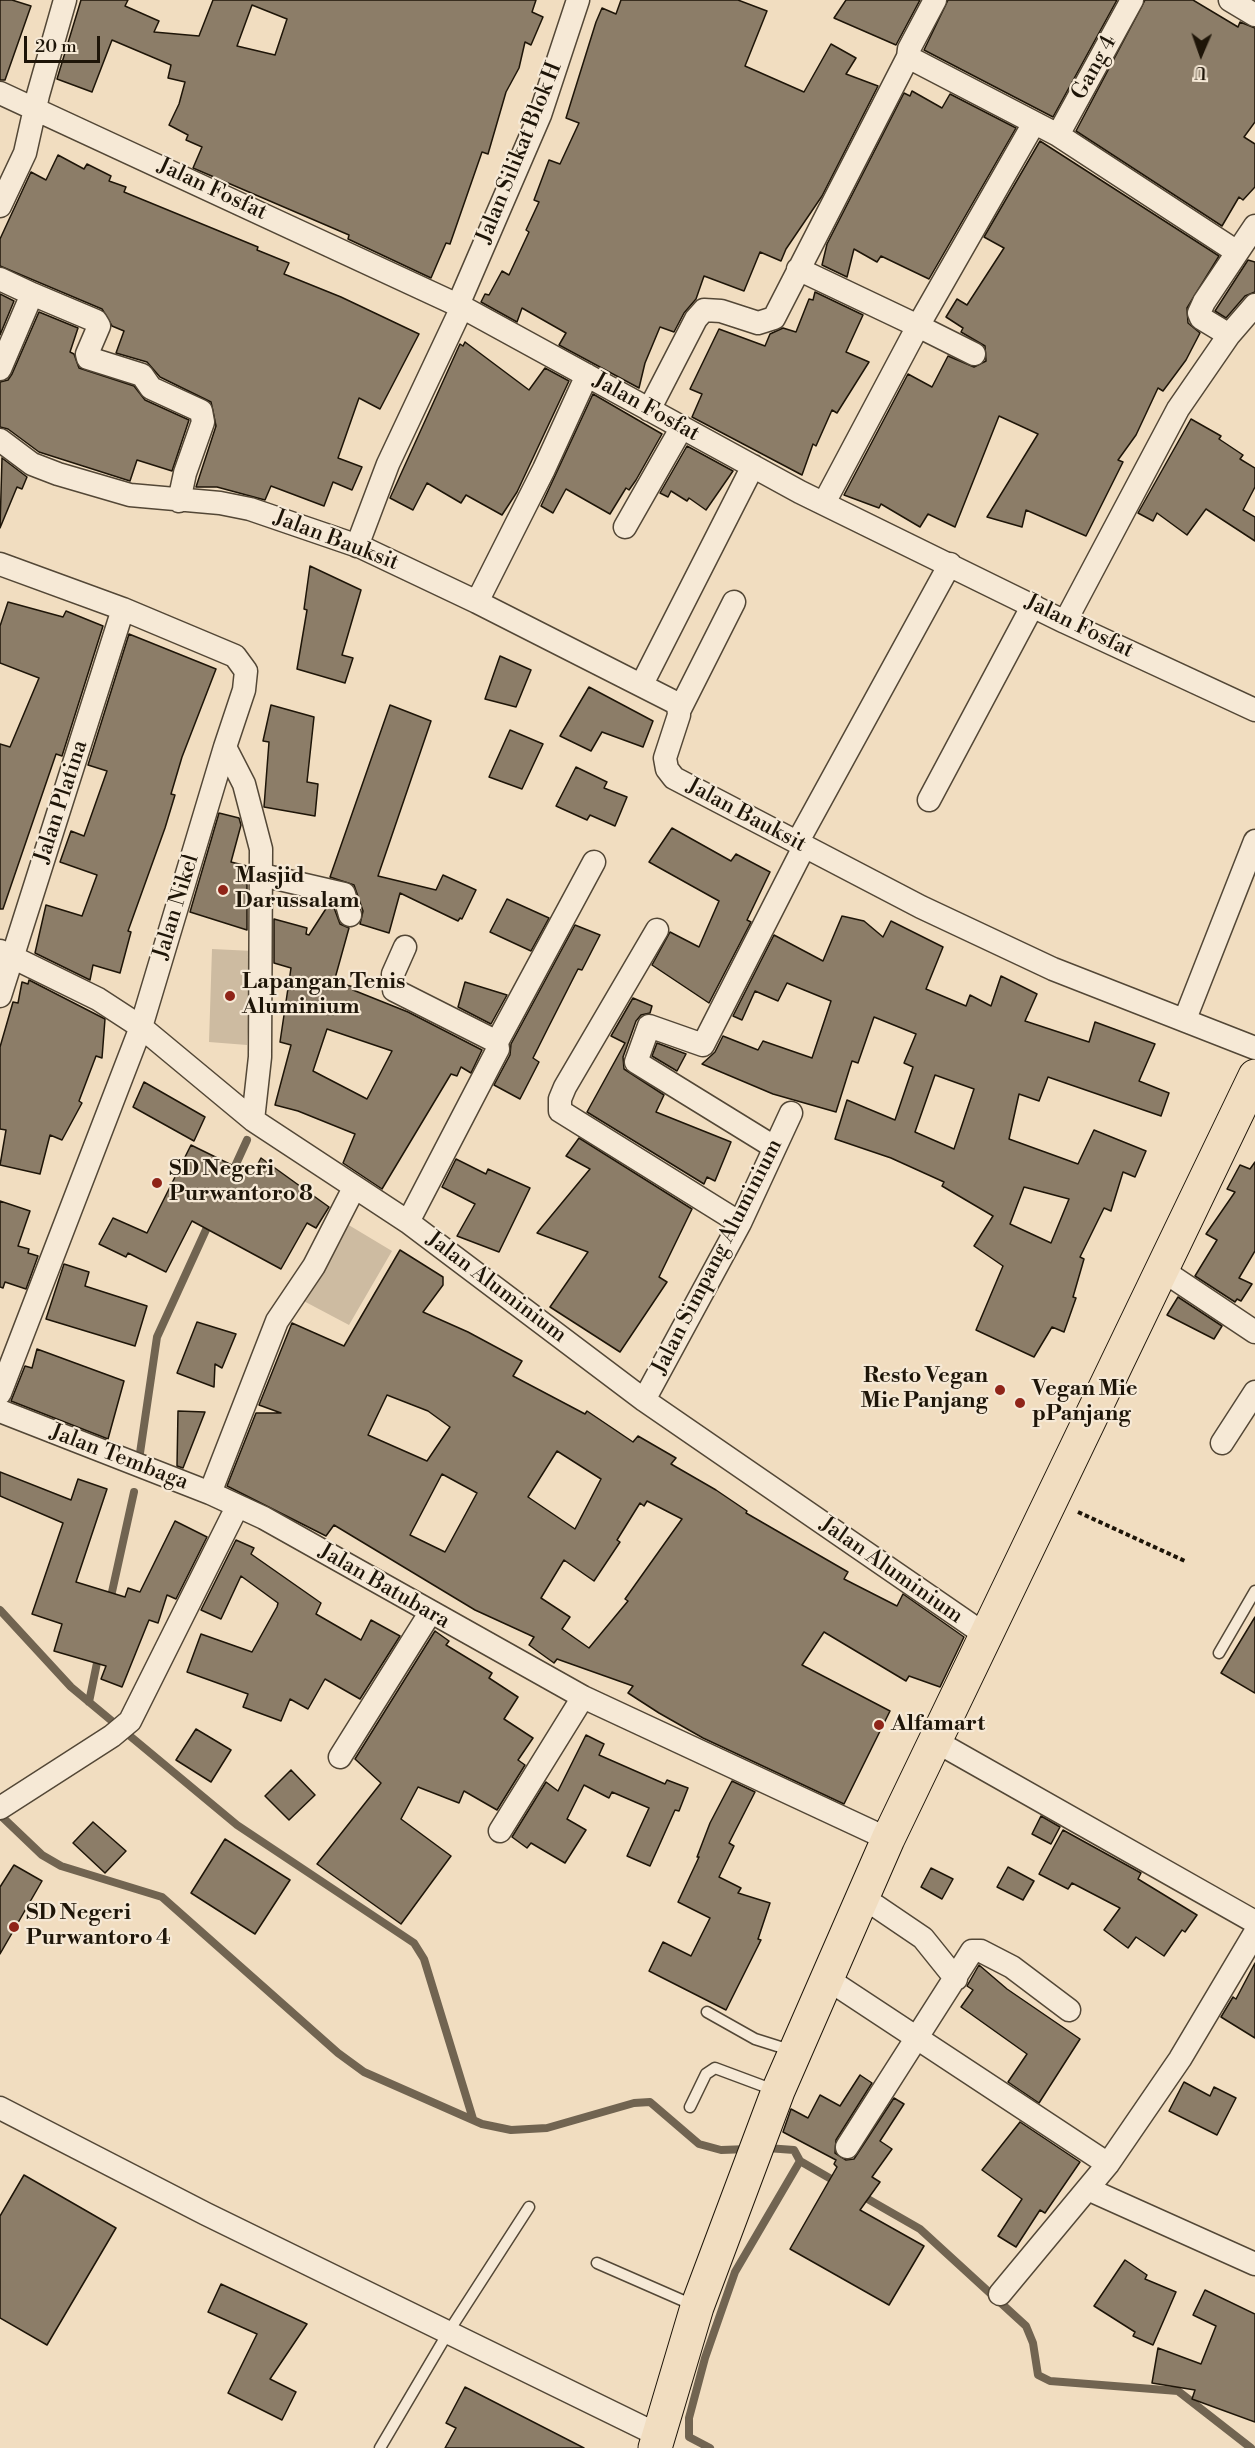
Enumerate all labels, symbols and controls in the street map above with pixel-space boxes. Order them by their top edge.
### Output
scale bar [27,24,104,62]
north arrow [1171,24,1231,84]
street label: Gang 4 [1067,31,1123,105]
text: 20 m [35,35,77,58]
street label: Jalan Silikat Blok H [472,59,568,247]
text: U [1194,62,1207,82]
street label: Jalan Fosfat [153,153,271,227]
street label: Jalan Fosfat [588,368,704,448]
street label: Jalan Bauksit [270,505,402,577]
street label: Jalan Fosfat [1020,589,1138,665]
street label: Jalan Platina [30,737,94,867]
street label: Jalan Bauksit [682,773,810,859]
street label: Jalan Nikel [149,851,205,963]
place label: Masjid Darussalam [235,864,360,915]
marker: Masjid Darussalam [216,883,230,897]
place label: Lapangan Tenis Aluminium [242,970,405,1022]
marker: Lapangan Tenis Aluminium [223,989,237,1003]
street label: Jalan Simpang Aluminium [647,1135,789,1379]
place label: SD Negeri Purwantoro 8 [169,1157,313,1208]
marker: SD Negeri Purwantoro 8 [150,1176,164,1190]
street label: Jalan Aluminium [421,1227,571,1349]
place label: Resto Vegan Mie Panjang [861,1364,988,1416]
place label: Vegan Mie pPanjang [1032,1377,1138,1428]
marker: Resto Vegan Mie Panjang [993,1383,1007,1397]
marker: Vegan Mie pPanjang [1013,1396,1027,1410]
street label: Jalan Tembaga [46,1420,192,1496]
street label: Jalan Aluminium [814,1512,968,1630]
street label: Jalan Batubara [314,1539,454,1635]
place label: Alfamart [891,1712,985,1738]
marker: Alfamart [872,1718,886,1732]
place label: SD Negeri Purwantoro 4 [26,1901,171,1952]
marker: SD Negeri Purwantoro 4 [7,1920,21,1934]

